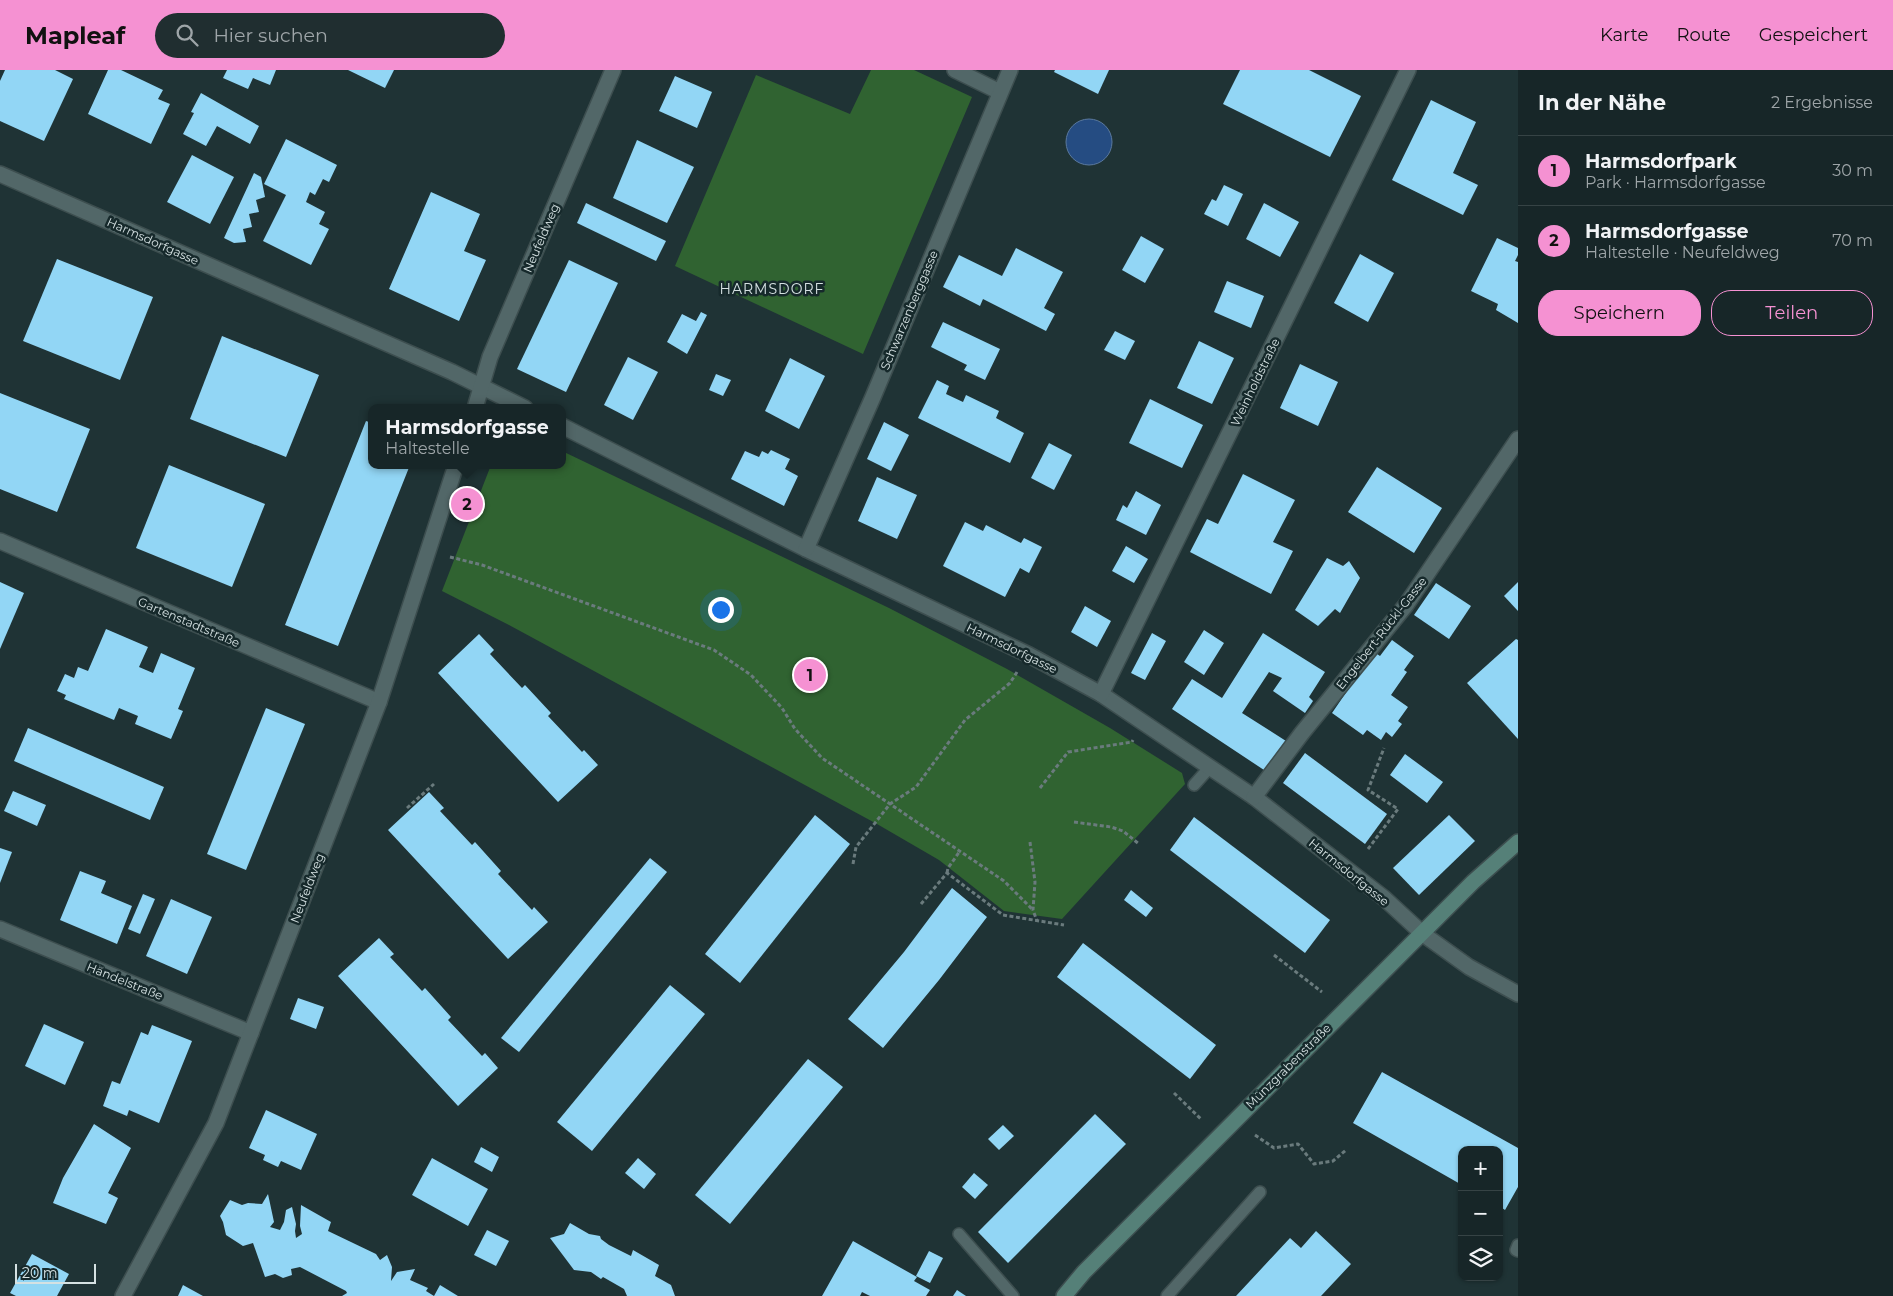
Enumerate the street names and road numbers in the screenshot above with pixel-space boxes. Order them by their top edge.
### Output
street label: Neufeldweg [520,201,562,275]
street label: Harmsdorfgasse [105,214,201,268]
street label: Schwarzenberggasse [877,248,941,372]
street label: Weinholdstraße [1227,336,1283,428]
street label: Engelbert-Rückl-Gasse [1332,574,1430,692]
street label: Gartenstadtstraße [136,594,242,650]
street label: Harmsdorfgasse [964,620,1060,676]
street label: Harmsdorfgasse [1306,835,1392,909]
street label: Neufeldweg [287,851,327,925]
street label: Händelstraße [85,959,165,1003]
street label: Münzgrabenstraße [1242,1020,1334,1112]

